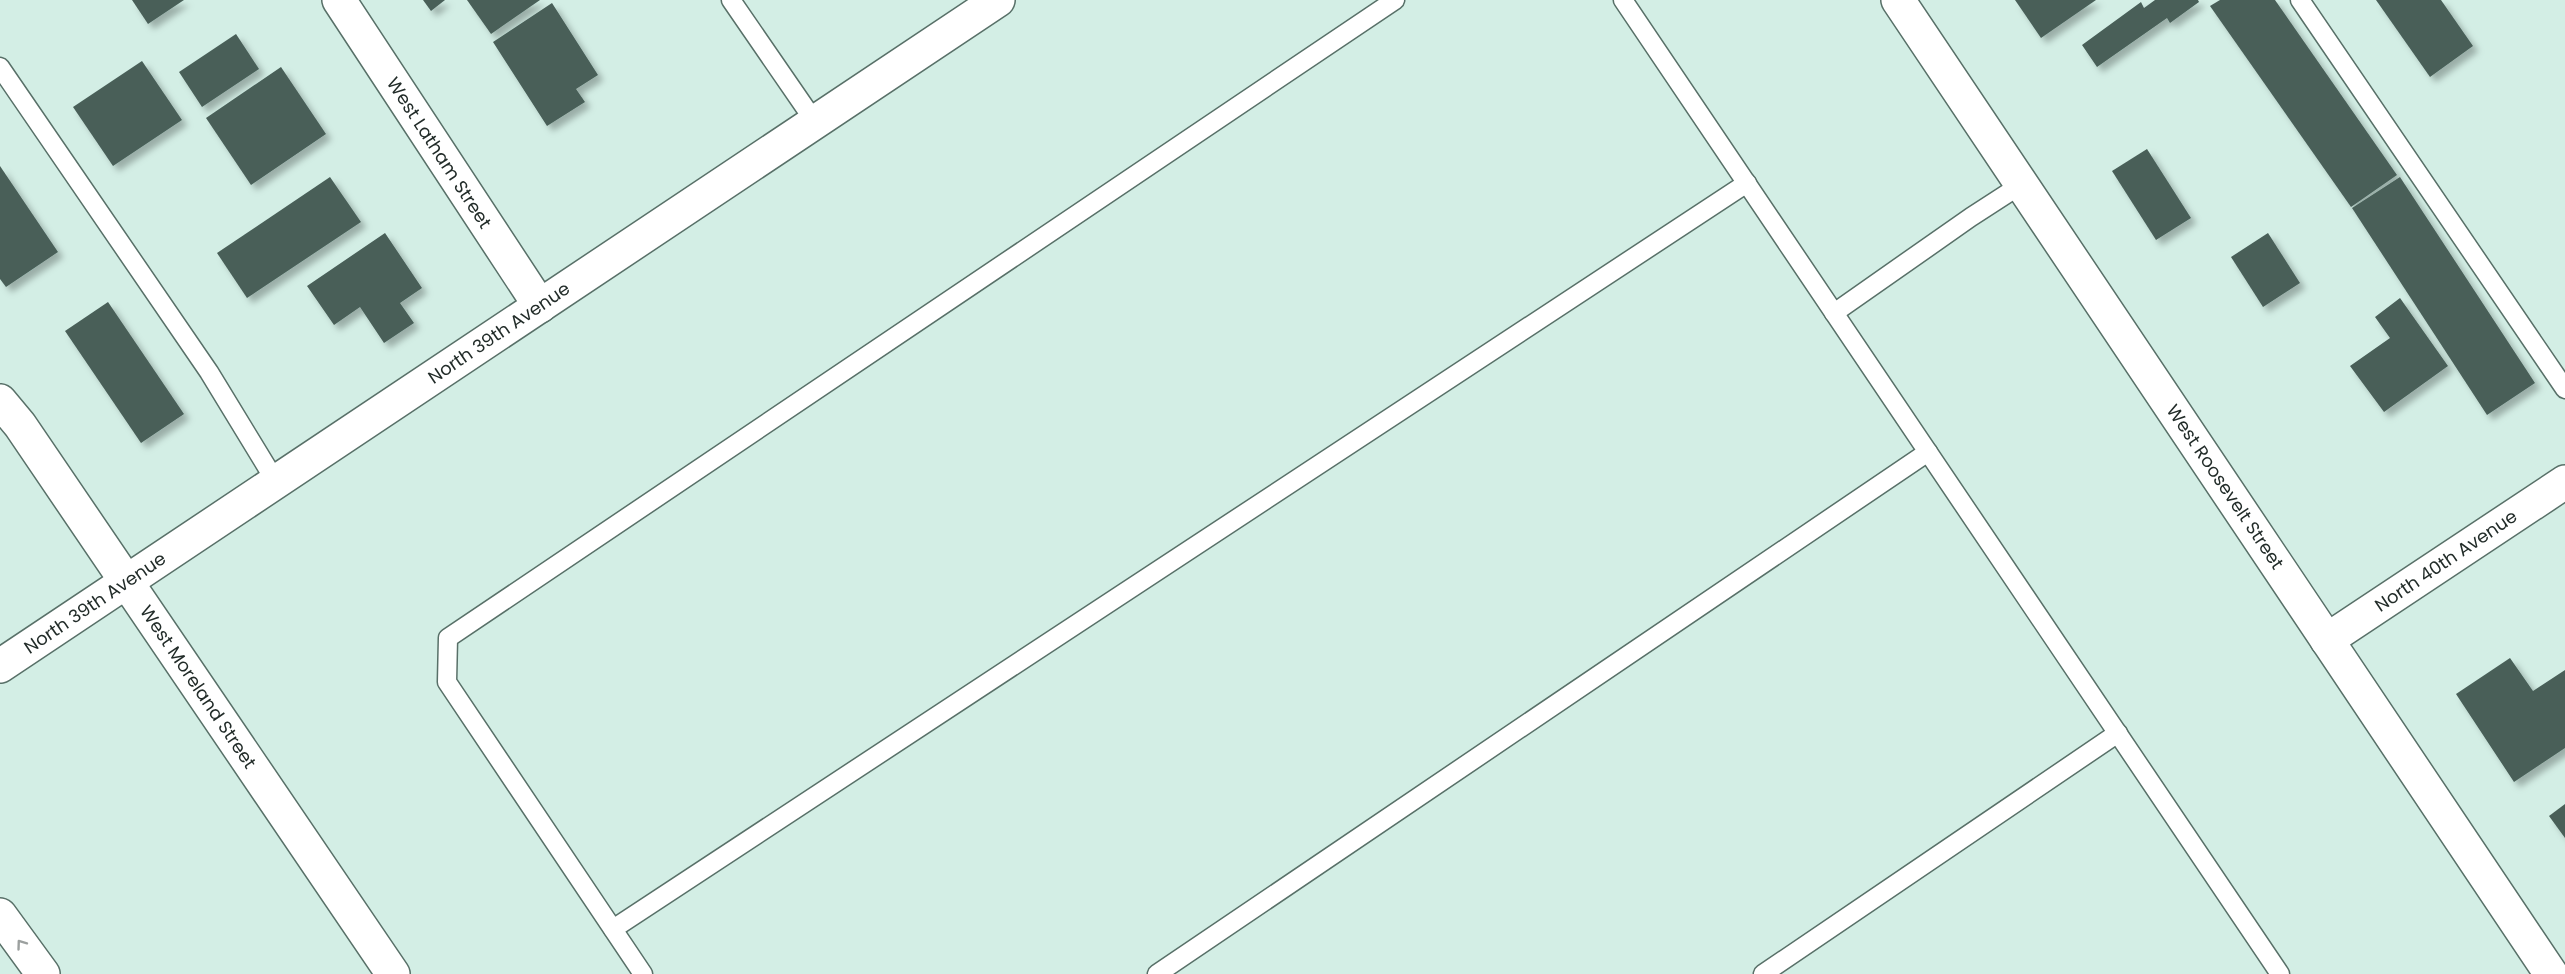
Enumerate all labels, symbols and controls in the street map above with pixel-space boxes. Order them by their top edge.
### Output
street label: West Latham Street [381,72,498,233]
street label: North 39th Avenue [423,276,575,389]
street label: West Roosevelt Street [2161,399,2290,574]
street label: North 40th Avenue [2370,504,2522,618]
street label: North 39th Avenue [19,546,171,659]
street label: West Moreland Street [134,600,263,773]
one-way arrow [17,940,28,951]

